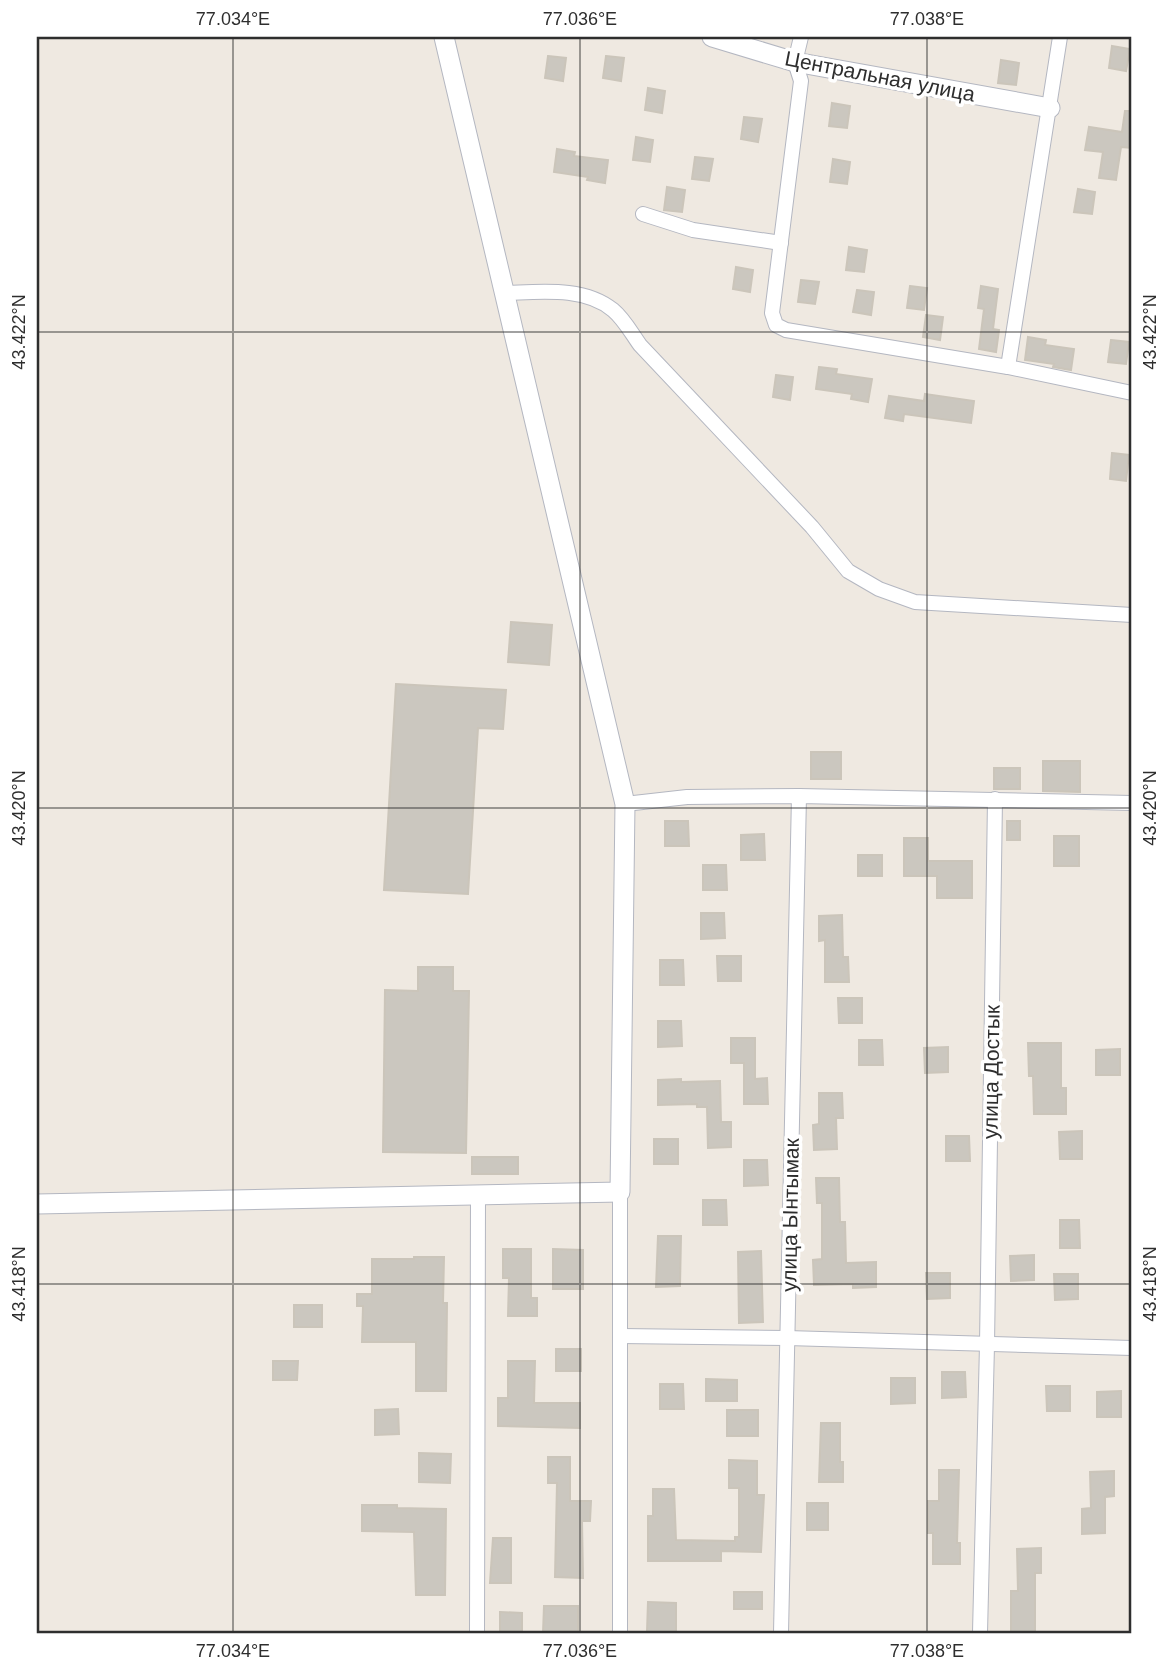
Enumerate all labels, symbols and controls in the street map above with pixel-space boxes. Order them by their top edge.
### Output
text: 77.034°E [196,9,270,29]
text: 77.036°E [543,9,617,29]
text: 77.038°E [890,9,964,29]
street label: Центральная улица [783,46,977,106]
text: 43.422°N [9,294,29,370]
text: 43.422°N [1140,294,1160,370]
text: 43.420°N [9,770,29,846]
text: 43.420°N [1140,770,1160,846]
street label: улица Достык [978,1004,1004,1139]
street label: улица Ынтымак [777,1137,803,1292]
text: 43.418°N [9,1246,29,1322]
text: 43.418°N [1140,1246,1160,1322]
text: 77.034°E [196,1641,270,1661]
text: 77.036°E [543,1641,617,1661]
text: 77.038°E [890,1641,964,1661]

